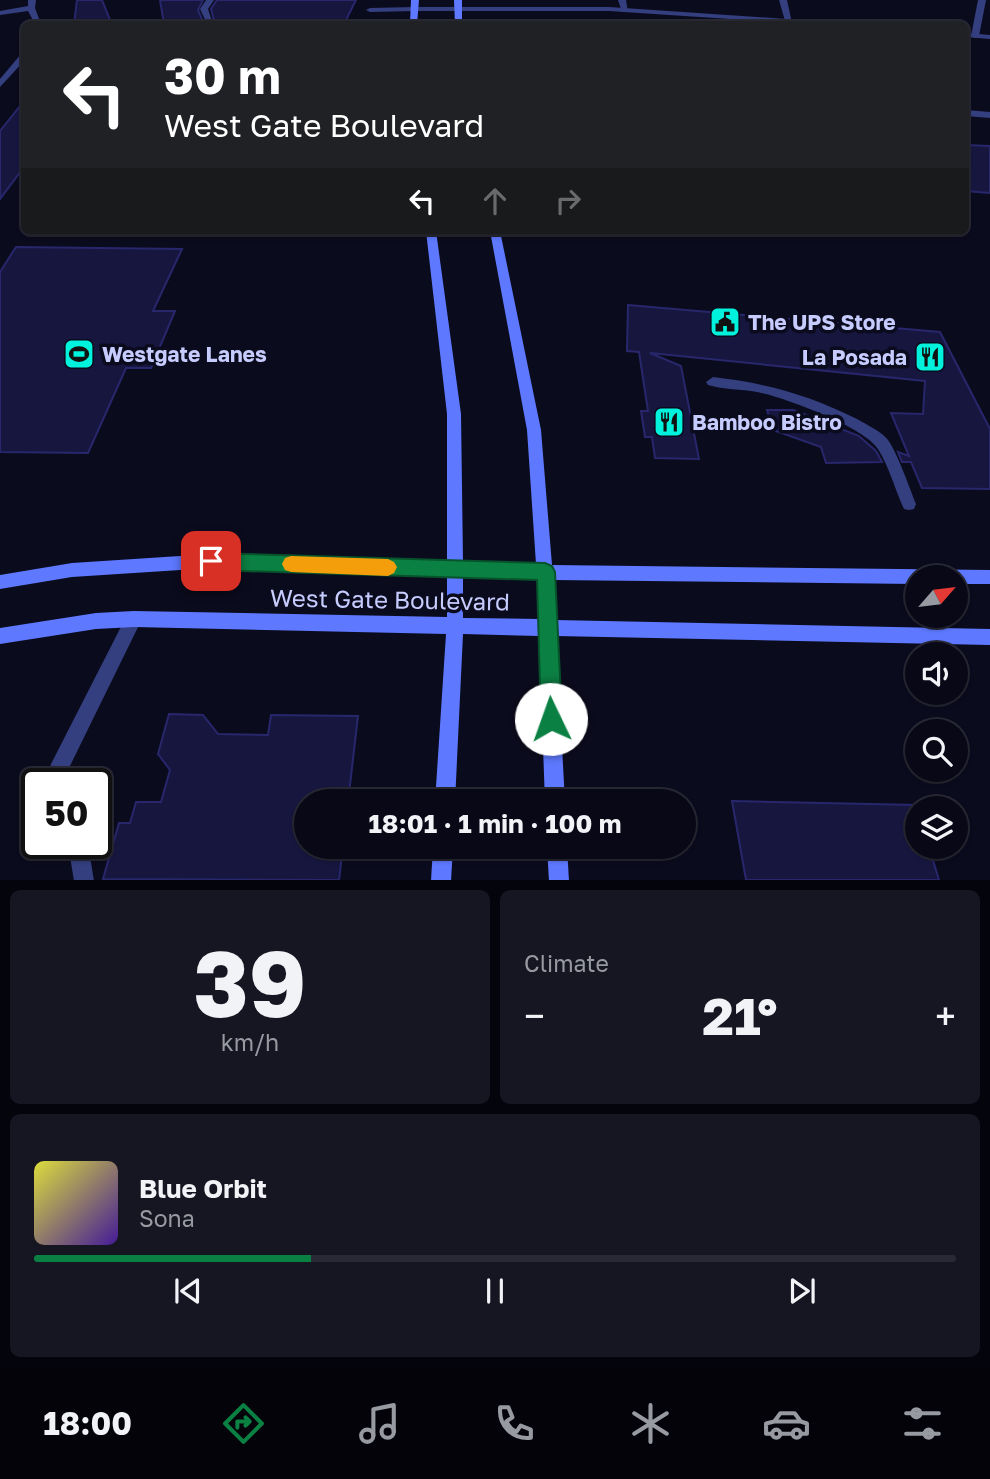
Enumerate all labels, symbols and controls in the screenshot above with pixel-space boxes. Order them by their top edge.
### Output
text: 30 m [164,46,281,105]
icon: left [49,49,140,140]
text: West Gate Boulevard [164,106,484,144]
icon: left [403,182,441,220]
icon: ahead [476,182,514,220]
icon: right [549,182,587,220]
public building icon: The UPS Store [708,305,742,339]
place label: The UPS Store [748,309,896,335]
sports icon: Westgate Lanes [62,337,96,371]
restaurant icon: La Posada [913,340,947,374]
place label: Westgate Lanes [102,341,267,367]
place label: La Posada [802,344,907,370]
restaurant icon: Bamboo Bistro [652,405,686,439]
place label: Bamboo Bistro [692,409,842,435]
pin [181,531,241,591]
icon: arrive [192,542,230,580]
north arrow [905,565,968,628]
map controls [905,565,968,859]
street label: West Gate Boulevard [270,582,510,616]
button: sound [905,642,968,705]
position arrow [514,682,588,756]
button: search [905,719,968,782]
speed limit sign: 50 [21,768,112,859]
button: layers [905,796,968,859]
text: 18:01 · 1 min · 100 m [368,808,622,839]
text: 39 [193,928,307,1037]
text: Climate [524,949,609,977]
text: 21° [702,984,778,1046]
text: − [524,993,545,1038]
text: + [935,993,956,1038]
text: km/h [221,1028,279,1056]
text: Blue Orbit [139,1173,267,1204]
text: Sona [139,1204,195,1232]
icon: previous [169,1272,207,1310]
icon: pause [476,1272,514,1310]
icon: next [783,1272,821,1310]
icon: directions [219,1399,268,1448]
icon: music [355,1399,404,1448]
icon: phone [490,1399,539,1448]
icon: climate [626,1399,675,1448]
icon: car [762,1399,811,1448]
icon: filters [898,1399,947,1448]
text: 18:00 [43,1404,132,1442]

